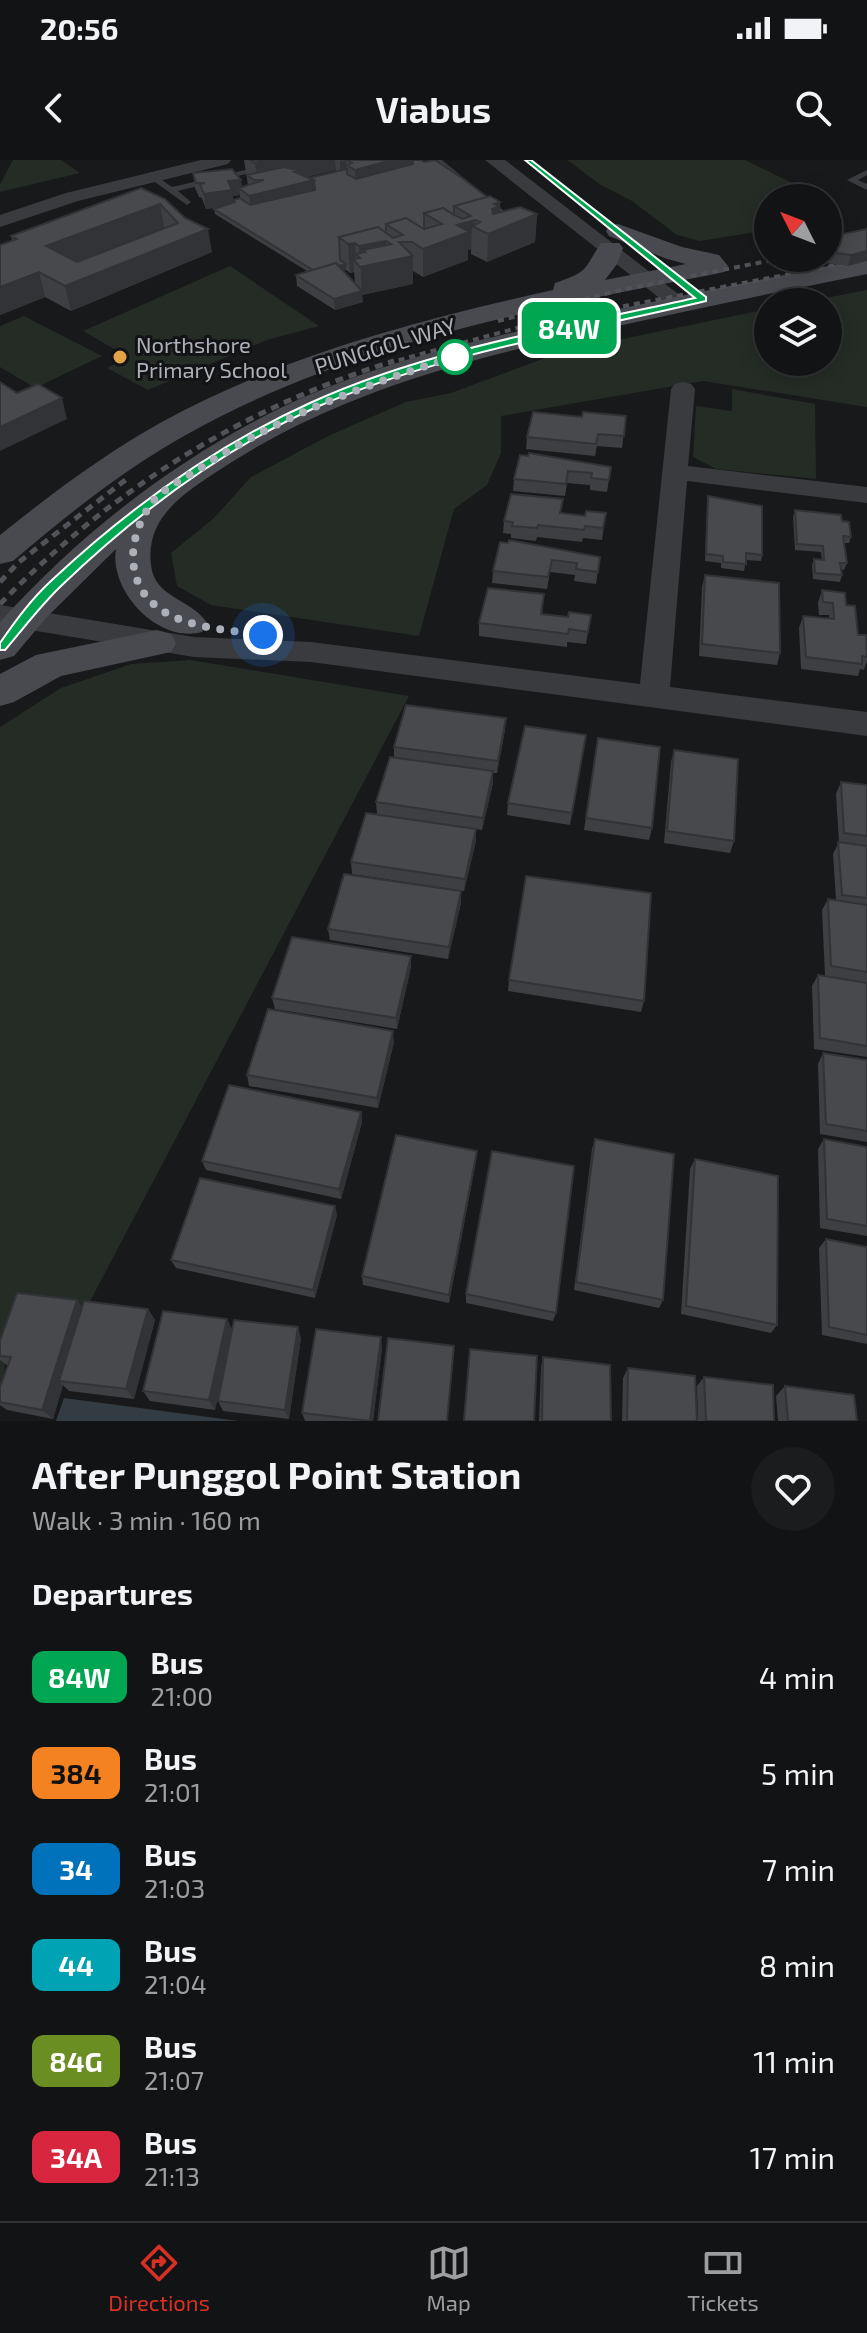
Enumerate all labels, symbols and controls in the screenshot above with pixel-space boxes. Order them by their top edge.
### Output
text: 20:56 [40,10,118,46]
icon: back [32,86,76,130]
icon: search [791,86,835,130]
text: Viabus [376,87,491,130]
north arrow [754,184,842,272]
map controls [754,184,842,376]
button: layers [754,288,842,376]
line badge: 84W [523,302,615,354]
street label: PUNGGOL WAY [311,311,459,379]
text: 84W [538,311,600,345]
place label: Northshore Primary School [136,331,287,382]
unlabelled marker [438,340,472,374]
marker: Northshore Primary School [111,348,129,366]
your location [243,615,283,655]
button: heart [751,1447,835,1531]
text: After Punggol Point Station [32,1451,521,1497]
text: Walk · 3 min · 160 m [32,1504,261,1535]
text: Departures [32,1575,193,1611]
text: Bus [151,1644,204,1680]
text: 4 min [759,1659,835,1695]
text: 84W [48,1660,111,1694]
text: 21:00 [151,1680,213,1711]
text: Bus [144,1740,197,1776]
text: 5 min [761,1755,835,1791]
text: 384 [50,1756,102,1790]
text: 21:01 [144,1776,201,1807]
text: Bus [144,1836,197,1872]
text: 7 min [762,1851,835,1887]
text: 34 [59,1852,93,1886]
text: 21:03 [144,1872,205,1903]
text: Bus [144,1932,197,1968]
text: 8 min [759,1947,835,1983]
text: 44 [58,1948,94,1982]
text: 21:04 [144,1968,207,1999]
text: Bus [144,2028,197,2064]
text: 11 min [753,2043,835,2079]
text: 84G [49,2044,103,2078]
text: 21:07 [144,2064,204,2095]
text: Bus [144,2124,197,2160]
text: 17 min [750,2139,835,2175]
text: 34A [50,2140,102,2174]
text: 21:13 [144,2160,200,2191]
tab: Directions [108,2241,210,2315]
tab: Map [427,2241,471,2315]
tab: Tickets [687,2241,759,2315]

